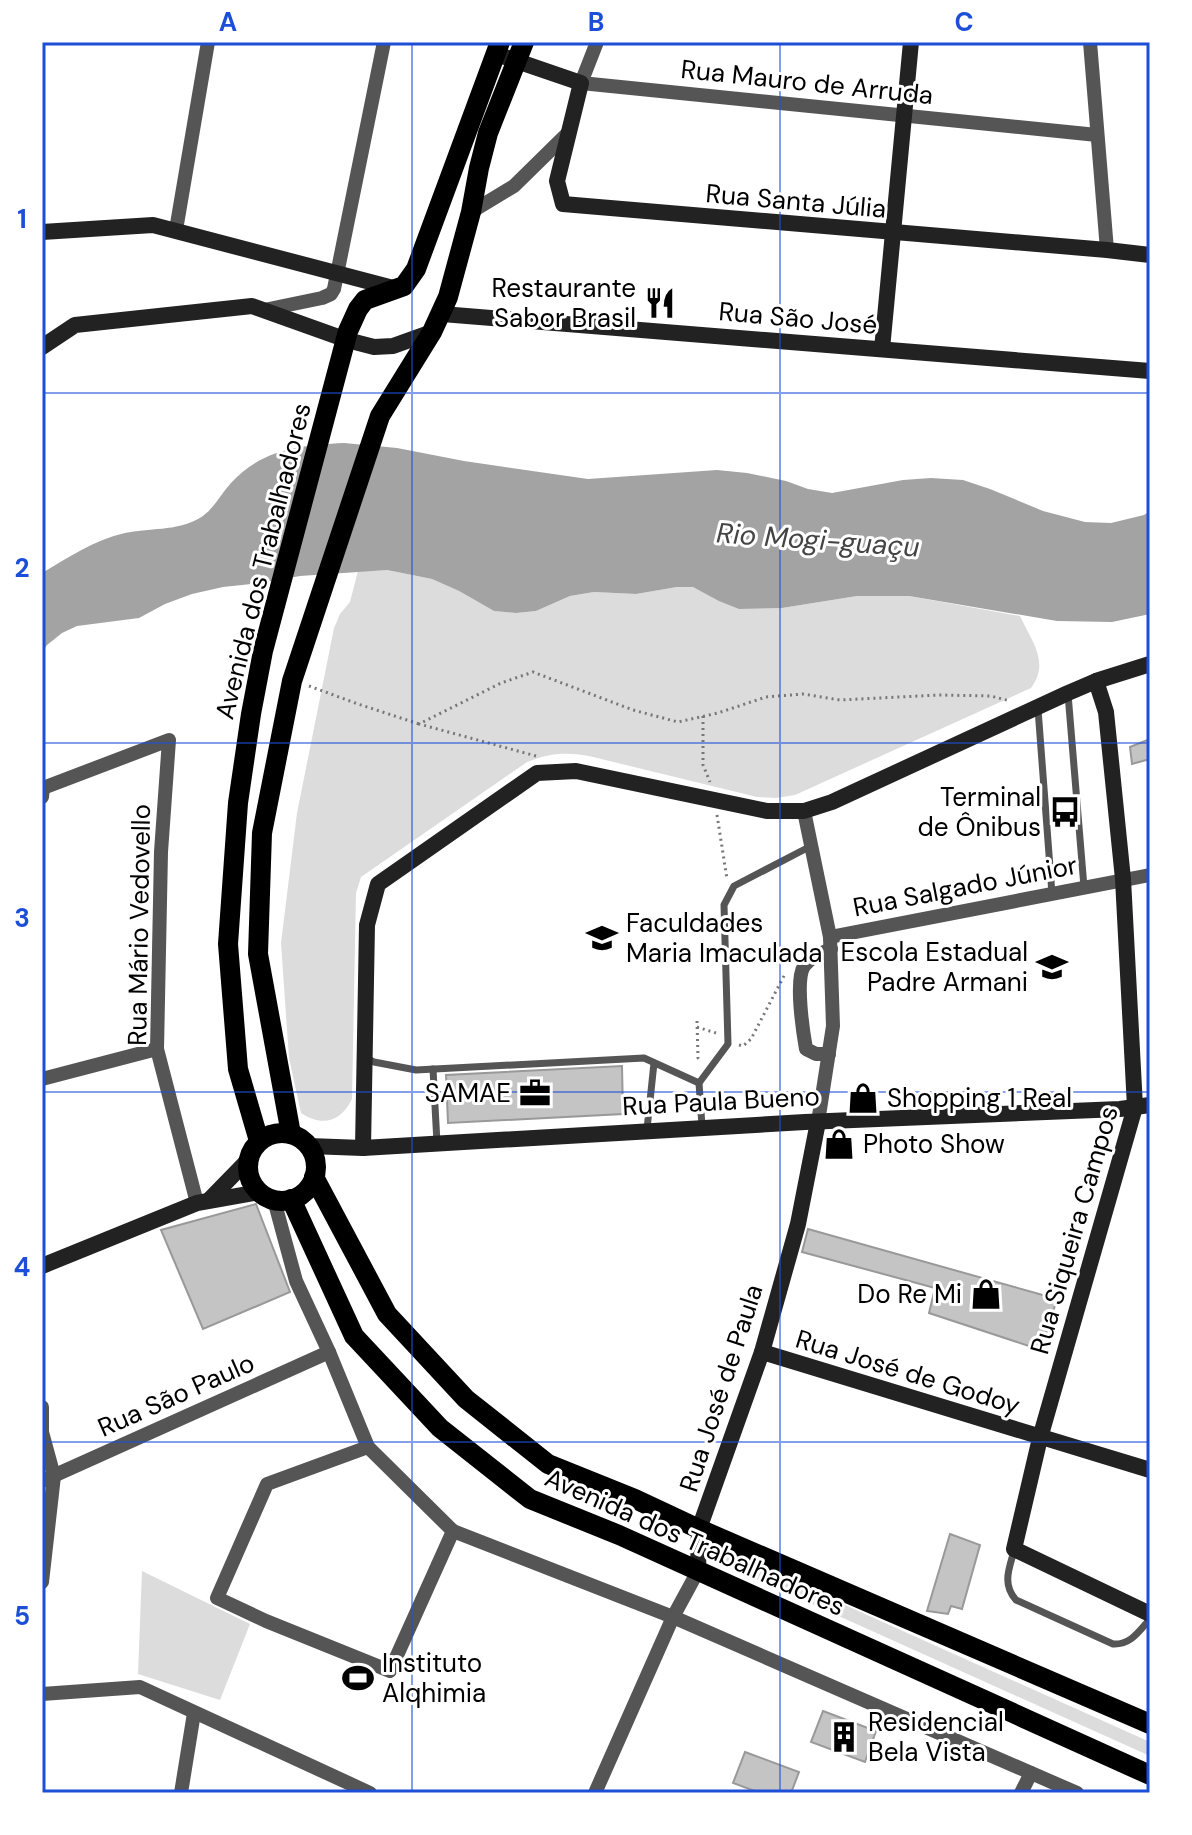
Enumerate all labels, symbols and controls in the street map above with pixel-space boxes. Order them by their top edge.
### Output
text: A [219,5,237,39]
text: B [588,5,604,39]
text: C [954,5,974,39]
street label: Rua Mauro de Arruda [679,52,935,112]
street label: Rua Santa Júlia [704,176,888,226]
text: 1 [17,202,27,236]
place label: Restaurante Sabor Brasil [492,271,636,335]
restaurant icon: Restaurante Sabor Brasil [643,286,677,320]
street label: Rua São José [717,294,879,342]
street label: Avenida dos Trabalhadores [207,399,319,723]
water label: Rio Mogi-guaçu [715,514,921,566]
text: 2 [14,551,30,585]
place label: Terminal de Ônibus [917,780,1041,844]
bus stop icon: Terminal de Ônibus [1048,795,1082,829]
street label: Rua Mário Vedovello [120,804,158,1046]
street label: Rua Salgado Júnior [850,848,1080,924]
text: 3 [14,901,30,935]
place label: Faculdades Maria Imaculada [626,906,822,970]
school or university icon: Faculdades Maria Imaculada [585,921,619,955]
place label: Escola Estadual Padre Armani [840,935,1028,999]
school or university icon: Escola Estadual Padre Armani [1035,950,1069,984]
place label: SAMAE [425,1076,511,1110]
office icon: SAMAE [518,1076,552,1110]
street label: Rua Paula Bueno [622,1079,820,1123]
shop icon: Shopping 1 Real [846,1081,880,1115]
place label: Shopping 1 Real [887,1081,1072,1115]
street label: Rua Siqueira Campos [1022,1102,1126,1358]
shop icon: Photo Show [822,1127,856,1161]
place label: Photo Show [863,1127,1005,1161]
text: 4 [14,1250,30,1284]
place label: Do Re Mi [857,1277,962,1311]
shop icon: Do Re Mi [969,1277,1003,1311]
street label: Rua José de Paula [671,1280,771,1496]
street label: Rua José de Godoy [792,1322,1024,1422]
street label: Rua São Paulo [92,1345,260,1445]
street label: Avenida dos Trabalhadores [540,1460,850,1624]
text: 5 [14,1599,30,1633]
place label: Instituto Alqhimia [382,1646,486,1710]
sports icon: Instituto Alqhimia [341,1661,375,1695]
place label: Residencial Bela Vista [868,1705,1004,1769]
building icon: Residencial Bela Vista [827,1720,861,1754]

